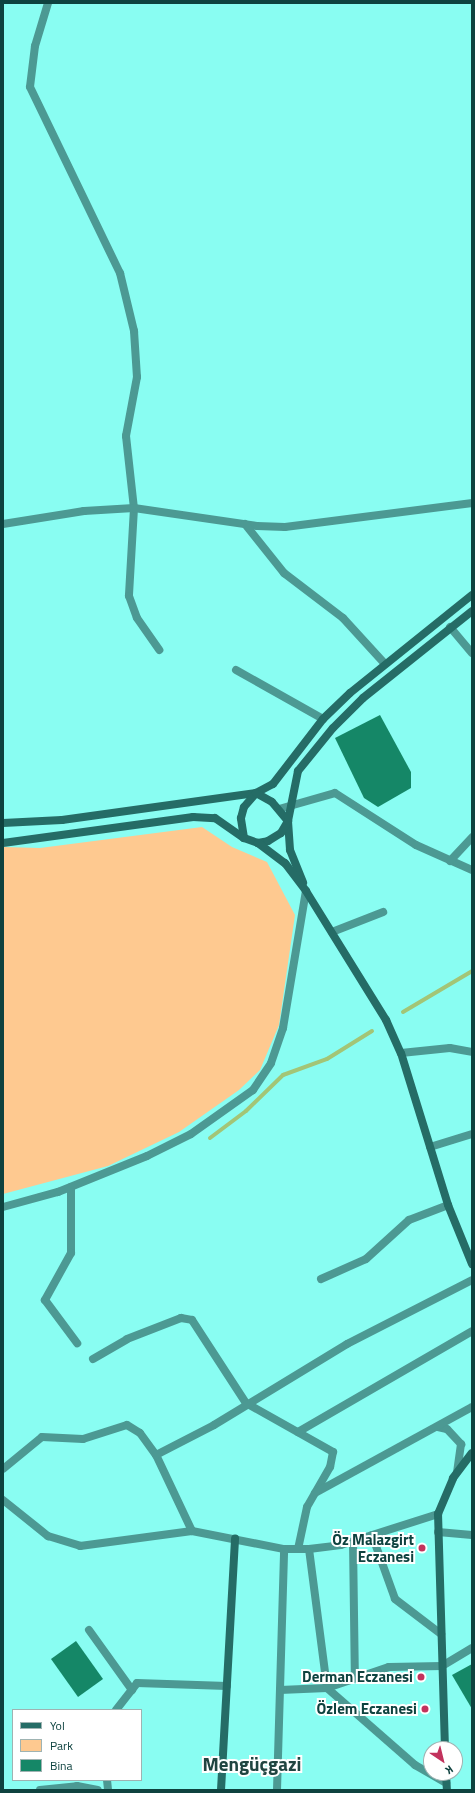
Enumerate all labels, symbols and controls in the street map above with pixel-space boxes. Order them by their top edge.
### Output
place label: Öz Malazgirt Eczanesi [332,1530,414,1565]
marker: Öz Malazgirt Eczanesi [417,1543,427,1553]
place label: Derman Eczanesi [302,1668,413,1686]
marker: Derman Eczanesi [416,1672,426,1682]
place label: Özlem Eczanesi [317,1700,417,1718]
marker: Özlem Eczanesi [420,1704,430,1714]
legend [12,1709,142,1781]
text: Yol [50,1716,65,1735]
text: Park [50,1736,73,1755]
north arrow [423,1741,463,1781]
district label: Mengüçgazi [203,1753,301,1775]
text: Bina [50,1756,72,1775]
text: K [442,1762,457,1778]

